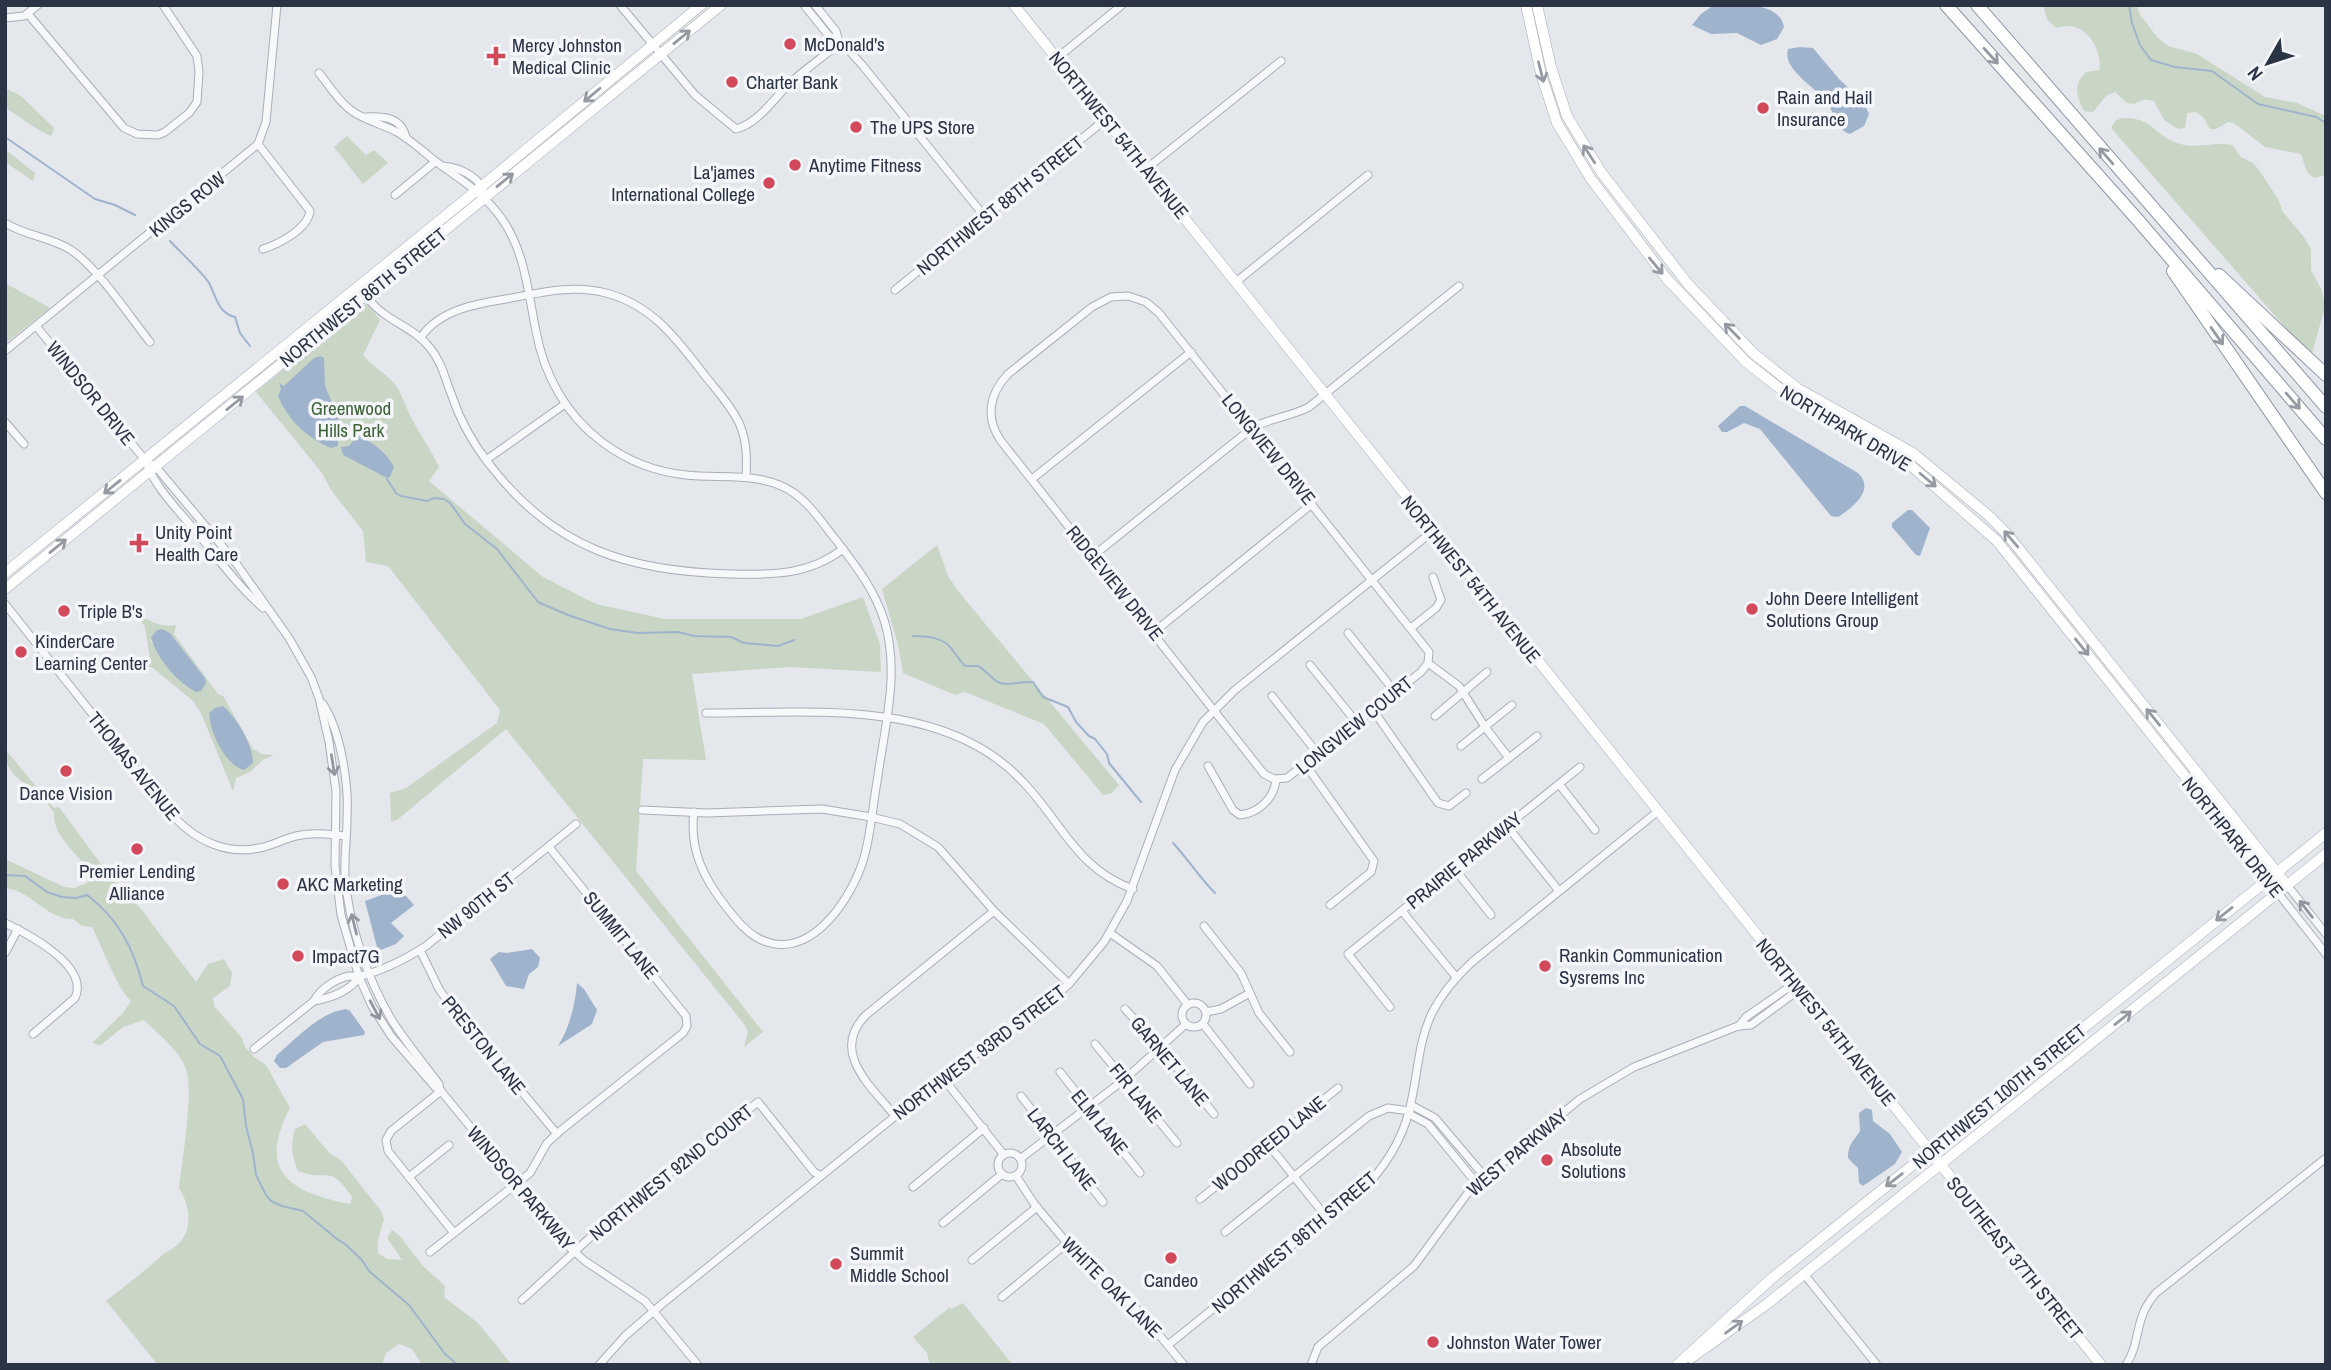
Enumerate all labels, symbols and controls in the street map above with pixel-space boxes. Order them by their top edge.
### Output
north arrow [2233,28,2303,98]
one-way arrow [672,29,690,45]
place label: McDonald's [804,31,885,57]
place label: Mercy Johnston Medical Clinic [512,32,622,80]
marker: McDonald's [782,36,798,52]
marker: Mercy Johnston Medical Clinic [486,46,506,66]
street label: NORTHWEST 54TH AVENUE [1043,46,1195,224]
one-way arrow [1983,47,2000,64]
one-way arrow [1535,60,1548,83]
text: N [2241,61,2268,86]
place label: Charter Bank [746,69,838,95]
marker: Charter Bank [724,74,740,90]
place label: Rain and Hail Insurance [1777,84,1872,132]
one-way arrow [584,88,602,103]
marker: Rain and Hail Insurance [1755,100,1771,116]
place label: The UPS Store [870,114,975,140]
marker: The UPS Store [848,119,864,135]
street label: NORTHWEST 88TH STREET [911,129,1089,281]
one-way arrow [1582,145,1596,165]
one-way arrow [2098,147,2114,165]
place label: Anytime Fitness [808,152,922,178]
marker: Anytime Fitness [787,157,803,173]
place label: La'james International College [611,159,755,207]
street label: KINGS ROW [143,165,231,243]
one-way arrow [496,173,514,188]
marker: La'james International College [761,175,777,191]
street label: NORTHWEST 86TH STREET [274,221,452,373]
one-way arrow [1648,256,1664,274]
one-way arrow [1723,323,1740,340]
one-way arrow [2210,326,2224,345]
street label: WINDSOR DRIVE [41,335,141,451]
street label: NORTHPARK DRIVE [1776,379,1916,477]
street label: LONGVIEW DRIVE [1216,388,1322,510]
one-way arrow [2285,392,2301,410]
one-way arrow [225,395,243,410]
park label: Greenwood Hills Park [311,395,391,443]
one-way arrow [1919,473,1937,488]
one-way arrow [103,479,121,494]
street label: NORTHWEST 54TH AVENUE [1395,490,1547,668]
place label: Unity Point Health Care [155,519,238,567]
street label: RIDGEVIEW DRIVE [1060,520,1170,646]
one-way arrow [2003,530,2019,548]
marker: Unity Point Health Care [129,533,149,553]
one-way arrow [49,538,67,554]
place label: John Deere Intelligent Solutions Group [1766,585,1919,633]
place label: Triple B's [78,598,143,624]
marker: John Deere Intelligent Solutions Group [1744,601,1760,617]
marker: Triple B's [56,603,72,619]
place label: KinderCare Learning Center [35,628,148,676]
one-way arrow [2074,638,2089,656]
marker: KinderCare Learning Center [13,644,29,660]
street label: LONGVIEW COURT [1290,669,1418,780]
street label: THOMAS AVENUE [82,706,186,826]
one-way arrow [2145,708,2160,727]
one-way arrow [326,753,339,776]
marker: Dance Vision [58,763,74,779]
street label: NORTHPARK DRIVE [2176,771,2290,903]
place label: Dance Vision [19,780,113,806]
street label: PRAIRIE PARKWAY [1401,805,1528,915]
marker: Premier Lending Alliance [129,841,145,857]
place label: Premier Lending Alliance [79,858,195,906]
street label: NW 90TH ST [432,865,521,944]
place label: AKC Marketing [296,871,403,897]
marker: AKC Marketing [275,876,291,892]
street label: SUMMIT LANE [577,886,665,984]
one-way arrow [2299,901,2314,919]
one-way arrow [2215,907,2233,922]
one-way arrow [347,913,360,936]
street label: NORTHWEST 54TH AVENUE [1750,933,1902,1111]
place label: Rankin Communication Sysrems Inc [1559,942,1723,990]
place label: Impact7G [312,943,380,969]
marker: Impact7G [290,948,306,964]
marker: Rankin Communication Sysrems Inc [1537,958,1553,974]
street label: NORTHWEST 93RD STREET [887,978,1071,1126]
street label: PRESTON LANE [436,990,532,1100]
one-way arrow [369,999,382,1020]
one-way arrow [2113,1010,2132,1025]
street label: GARNET LANE [1125,1011,1215,1111]
street label: NORTHWEST 100TH STREET [1907,1017,2092,1174]
street label: FIR LANE [1104,1058,1168,1128]
street label: ELM LANE [1066,1084,1134,1160]
street label: WOODREED LANE [1207,1089,1331,1197]
street label: NORTHWEST 92ND COURT [584,1098,759,1246]
street label: LARCH LANE [1022,1102,1102,1196]
street label: WEST PARKWAY [1461,1102,1573,1202]
street label: WINDSOR PARKWAY [461,1120,581,1256]
place label: Absolute Solutions [1560,1136,1626,1184]
marker: Absolute Solutions [1539,1152,1555,1168]
street label: NORTHWEST 96TH STREET [1206,1165,1382,1319]
street label: SOUTHEAST 37TH STREET [1941,1171,2089,1346]
one-way arrow [1886,1173,1904,1188]
street label: WHITE OAK LANE [1056,1231,1168,1343]
place label: Summit Middle School [850,1240,949,1288]
marker: Candeo [1163,1250,1179,1266]
marker: Summit Middle School [828,1256,844,1272]
place label: Candeo [1144,1267,1198,1293]
one-way arrow [1724,1320,1743,1334]
place label: Johnston Water Tower [1447,1329,1602,1355]
marker: Johnston Water Tower [1425,1334,1441,1350]

